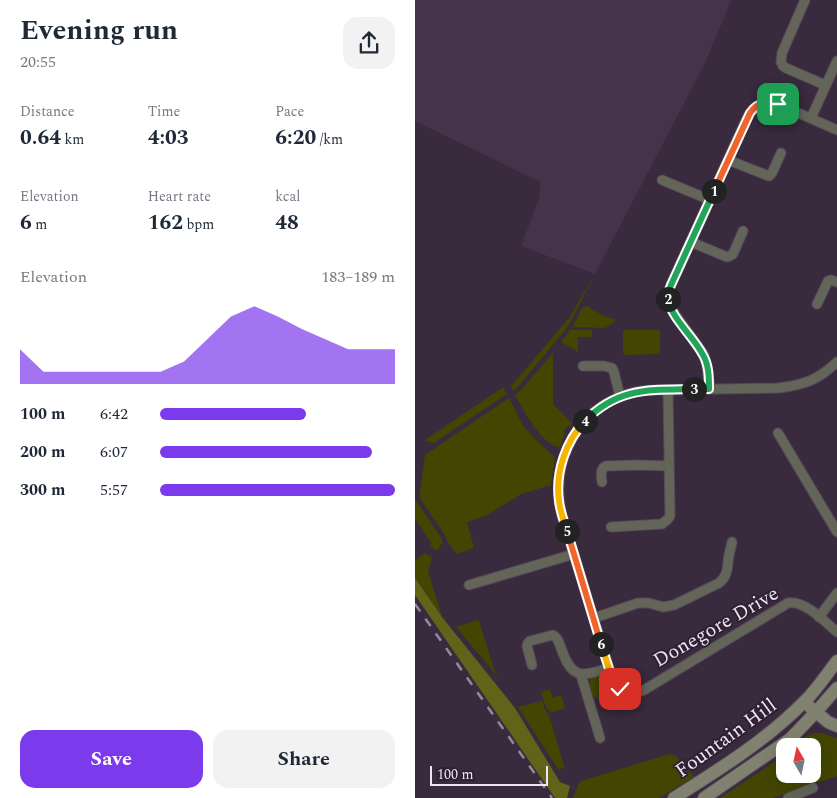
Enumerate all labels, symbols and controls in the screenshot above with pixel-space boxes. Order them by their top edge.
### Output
text: Evening run [20,9,178,52]
button: share [343,17,395,69]
text: 20:55 [20,50,56,74]
pin [757,83,799,125]
icon: arrive [764,90,792,118]
text: Distance [20,101,75,122]
text: Time [148,101,180,122]
text: Pace [275,101,304,122]
text: 0.64 [20,122,61,154]
text: 4:03 [148,122,189,154]
text: 6:20 [275,122,316,154]
text: km [61,129,84,150]
text: /km [316,129,343,150]
pin: 1 [701,178,727,204]
text: 1 [711,181,718,202]
text: Elevation [20,186,79,207]
text: Heart rate [148,186,211,207]
text: kcal [275,186,300,207]
text: 6 [20,207,32,239]
text: 162 [148,207,183,239]
text: 48 [275,207,299,239]
text: m [32,214,47,235]
text: bpm [183,214,214,235]
text: Elevation [20,265,87,289]
text: 183–189 m [321,265,395,289]
pin: 2 [655,286,681,312]
text: 2 [665,289,672,310]
pin: 3 [681,376,707,402]
text: 3 [691,379,698,400]
text: 100 m [20,402,65,426]
text: 6:42 [100,402,128,426]
pin: 4 [573,408,597,434]
text: 4 [582,411,589,432]
text: 200 m [20,440,65,464]
text: 6:07 [100,440,128,464]
text: 300 m [20,478,65,502]
text: 5:57 [100,478,128,502]
pin: 5 [555,518,579,544]
text: 5 [564,521,571,542]
street label: Donegore Drive [648,579,784,675]
pin: 6 [589,632,613,656]
text: 6 [598,634,605,655]
pin [599,668,641,710]
icon: check [606,675,634,703]
street label: Fountain Hill [669,691,783,785]
button: Save [20,730,203,788]
button: Share [213,730,395,788]
north arrow [776,738,821,782]
map controls [776,738,821,783]
scale bar [430,763,547,786]
text: 100 m [437,764,474,785]

